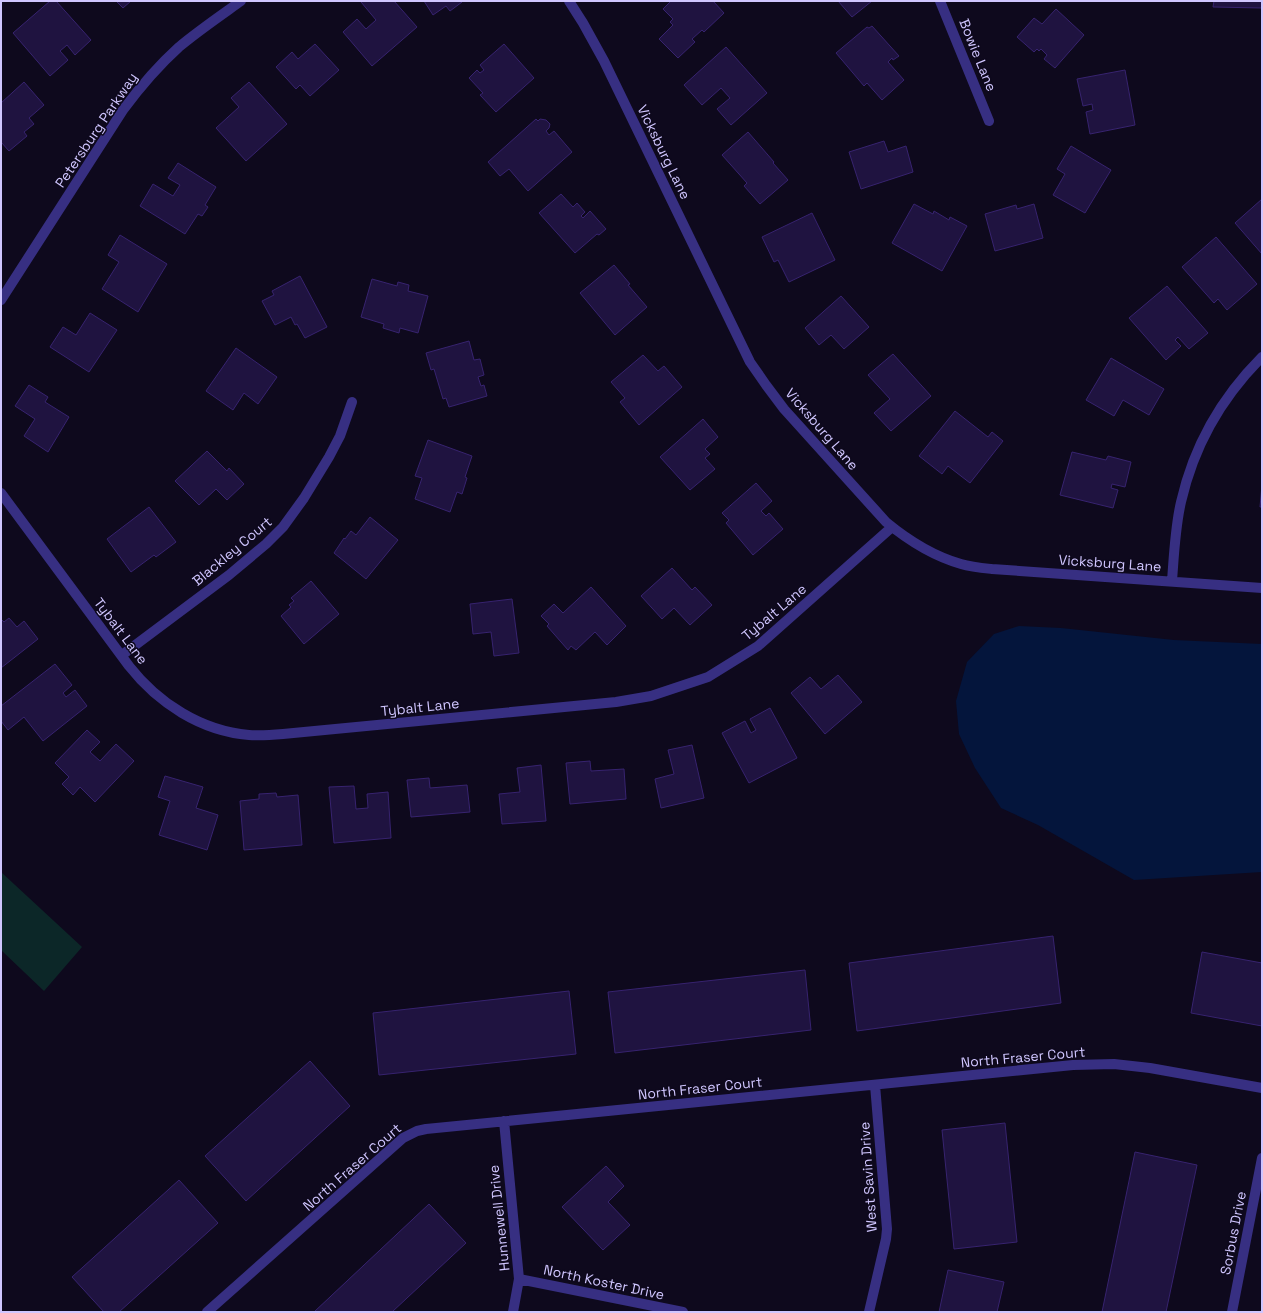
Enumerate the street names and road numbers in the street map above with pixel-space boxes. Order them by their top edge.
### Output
street label: Bowie Lane [955,16,1001,94]
street label: Petersburg Parkway [51,69,141,191]
street label: Vicksburg Lane [633,102,695,202]
street label: Vicksburg Lane [781,384,863,474]
street label: Blackley Court [189,513,275,589]
street label: Vicksburg Lane [1058,550,1162,576]
street label: Tybalt Lane [738,580,810,644]
street label: Tybalt Lane [90,594,152,668]
street label: Tybalt Lane [380,694,460,720]
street label: North Fraser Court [960,1043,1086,1071]
street label: North Fraser Court [637,1073,763,1103]
street label: North Fraser Court [299,1119,405,1215]
street label: West Savin Drive [855,1121,881,1233]
street label: Hunnewell Drive [484,1164,514,1272]
street label: Sorbus Drive [1216,1190,1250,1276]
street label: North Koster Drive [542,1260,666,1304]

